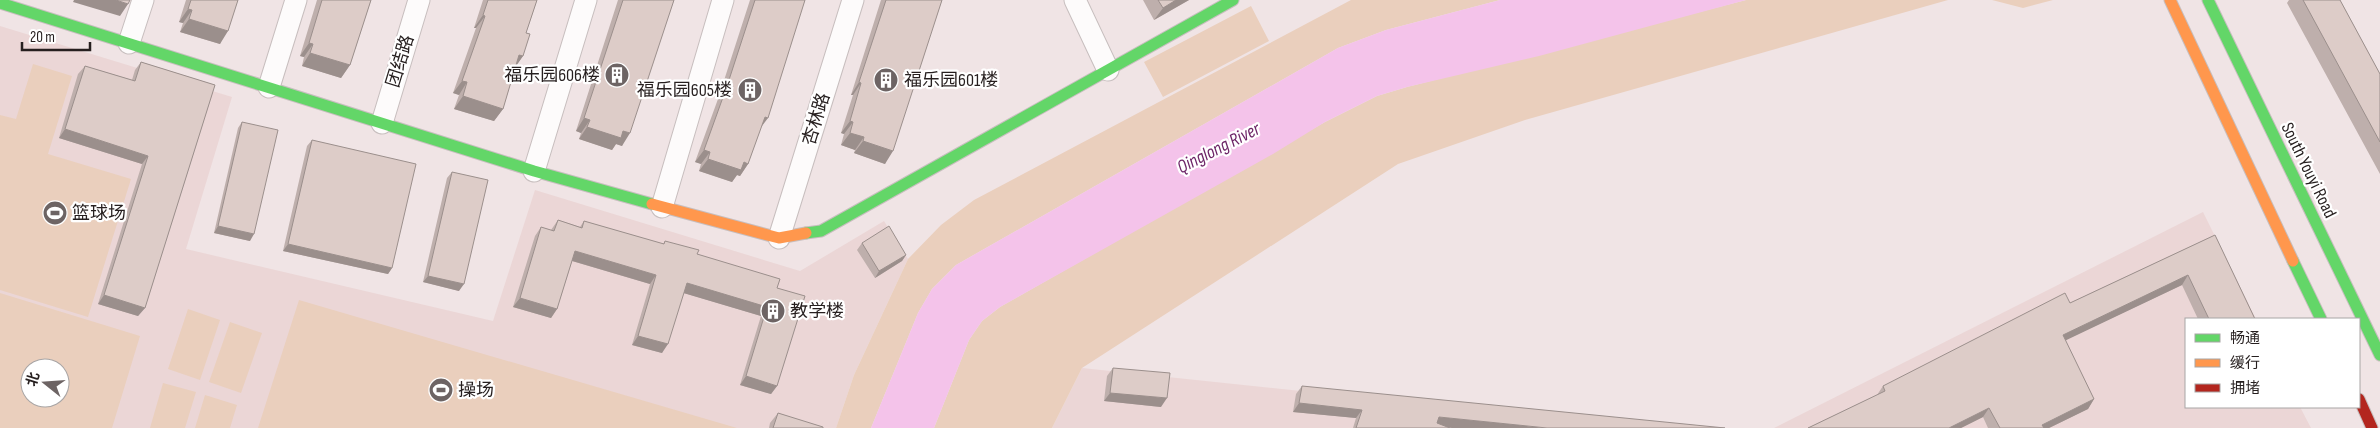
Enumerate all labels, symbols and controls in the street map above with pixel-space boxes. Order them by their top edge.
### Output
scale bar [22,20,90,52]
text: 20 m [30,28,55,47]
street label: 团结路 [383,32,418,90]
building icon: 福乐园606楼 [604,62,630,88]
place label: 福乐园606楼 [504,65,600,86]
building icon: 福乐园601楼 [873,67,899,93]
place label: 福乐园601楼 [904,70,998,91]
building icon: 福乐园605楼 [737,77,763,103]
place label: 福乐园605楼 [637,80,732,101]
street label: 杏林路 [799,90,834,148]
water label: Qinglong River [1173,117,1265,179]
street label: South Youyi Road [2276,119,2341,221]
sports icon: 篮球场 [42,200,68,226]
place label: 篮球场 [72,203,126,224]
building icon: 教学楼 [760,298,786,324]
place label: 教学楼 [790,301,844,322]
legend [2185,318,2360,408]
text: 畅通 [2230,329,2260,348]
text: 缓行 [2230,354,2260,373]
north arrow [20,358,70,408]
text: 北 [23,370,43,389]
sports icon: 操场 [428,377,454,403]
text: 拥堵 [2230,379,2260,398]
place label: 操场 [458,380,494,401]

